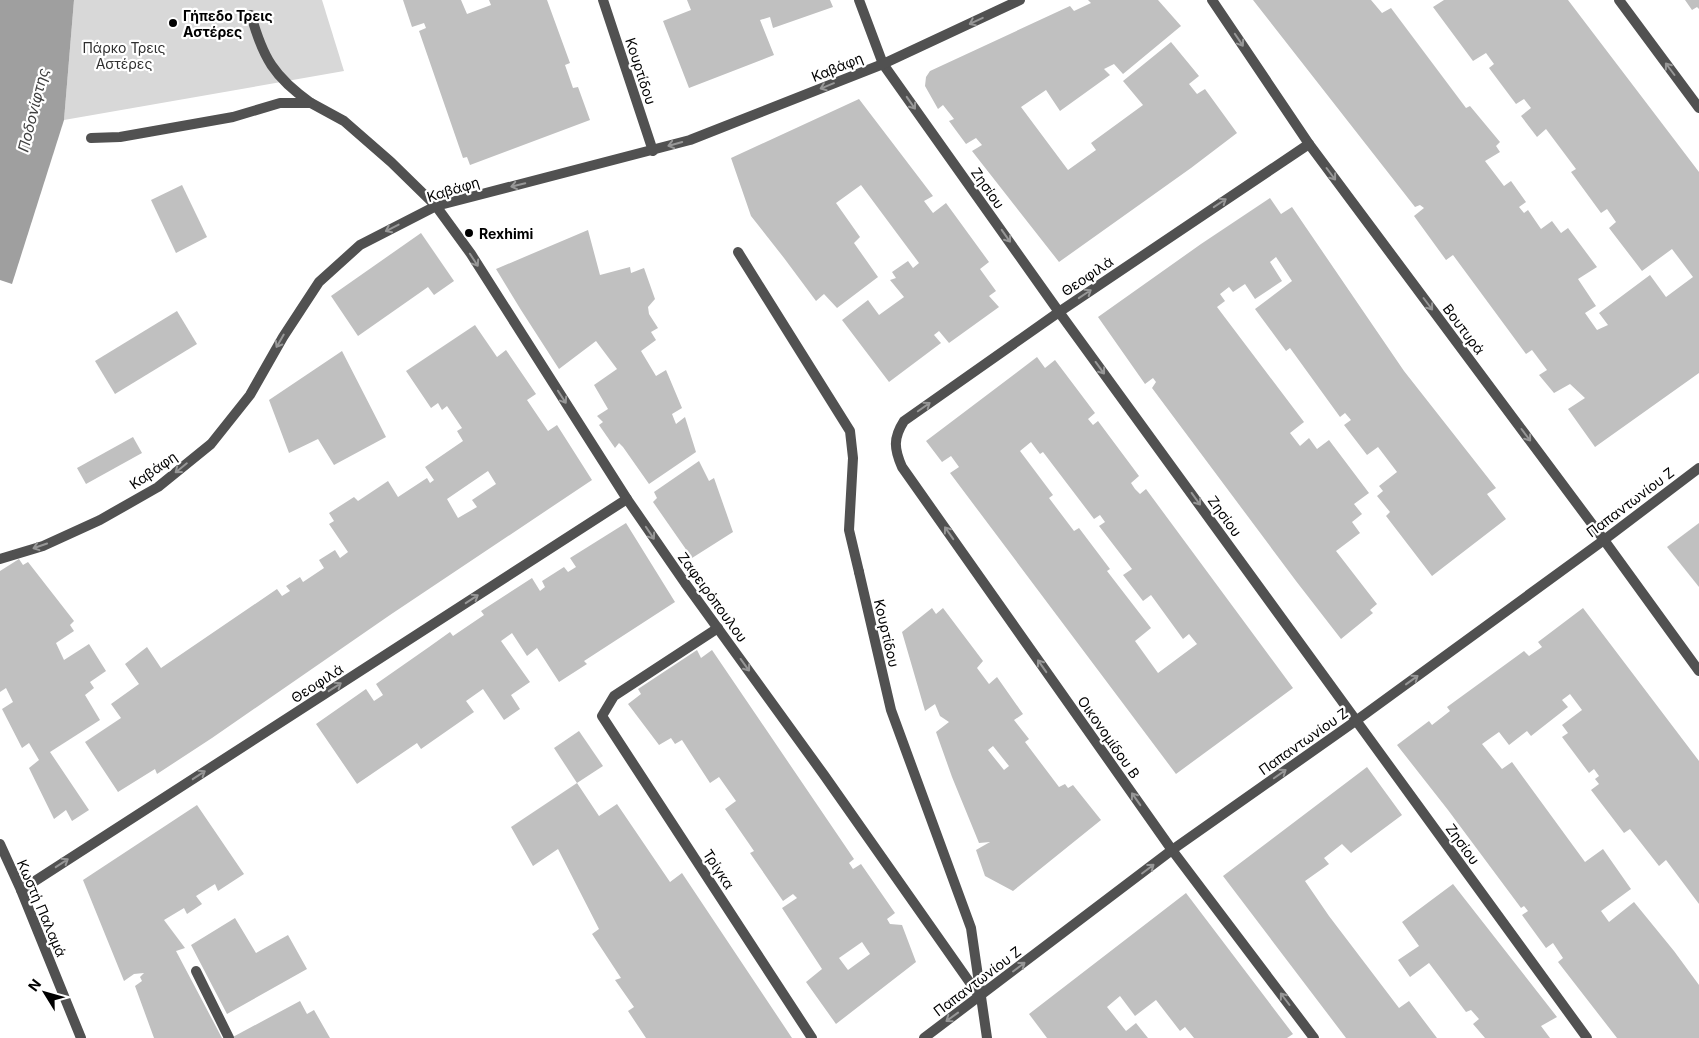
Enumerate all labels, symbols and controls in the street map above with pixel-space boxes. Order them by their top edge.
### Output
place label: Γήπεδο Τρεις Αστέρες [183,7,273,40]
one-way arrow [969,16,984,26]
marker: Γήπεδο Τρεις Αστέρες [167,17,179,29]
one-way arrow [1234,33,1244,47]
street label: Κουρτίδου [622,35,660,107]
park label: Πάρκο Τρεις Αστέρες [82,39,166,72]
street label: Καβάφη [809,49,865,85]
one-way arrow [1665,62,1675,76]
water label: Ποδονίφτης [13,66,53,154]
one-way arrow [820,82,835,91]
one-way arrow [906,96,917,109]
one-way arrow [668,140,684,150]
street label: Ζησίου [968,164,1008,212]
one-way arrow [1326,167,1336,181]
street label: Καβάφη [425,173,481,205]
one-way arrow [511,181,527,190]
one-way arrow [1213,198,1227,209]
one-way arrow [385,224,400,233]
place label: Rexhimi [479,225,533,242]
marker: Rexhimi [463,227,475,239]
one-way arrow [1001,229,1011,243]
one-way arrow [470,252,480,266]
street label: Θεοφιλά [1058,253,1116,299]
one-way arrow [1078,289,1092,299]
one-way arrow [1423,297,1434,310]
street label: Βουτυρά [1440,300,1488,358]
one-way arrow [275,334,285,348]
one-way arrow [1095,361,1105,375]
one-way arrow [557,389,567,403]
one-way arrow [916,402,930,412]
one-way arrow [1520,428,1531,441]
street label: Καβάφη [126,448,180,492]
one-way arrow [175,462,188,473]
street label: Παπαντωνίου Ζ [1583,464,1677,540]
one-way arrow [1191,492,1201,506]
street label: Ζησίου [1204,492,1246,540]
one-way arrow [645,526,655,540]
one-way arrow [944,526,954,540]
one-way arrow [33,542,48,551]
street label: Ζαφειρόπουλου [675,549,751,645]
one-way arrow [464,594,478,604]
street label: Κουρτίδου [871,597,903,669]
one-way arrow [740,658,750,672]
one-way arrow [1037,659,1047,673]
street label: Θεοφιλά [288,660,346,706]
one-way arrow [1405,675,1419,685]
one-way arrow [328,682,342,693]
street label: Οικονομίδου Β [1074,693,1144,781]
street label: Παπαντωνίου Ζ [1255,704,1351,778]
one-way arrow [1273,769,1287,779]
one-way arrow [191,770,205,780]
one-way arrow [1131,792,1141,806]
street label: Ζησίου [1442,820,1484,868]
street label: Τρίγκα [700,846,738,892]
street label: Κωστή Παλαμά [14,857,70,959]
one-way arrow [55,858,69,869]
one-way arrow [1141,863,1154,874]
street label: Παπαντωνίου Ζ [930,943,1024,1019]
one-way arrow [1012,962,1025,973]
north arrow [20,968,70,1018]
text: N [24,975,44,994]
one-way arrow [1280,992,1290,1006]
one-way arrow [946,1012,959,1023]

